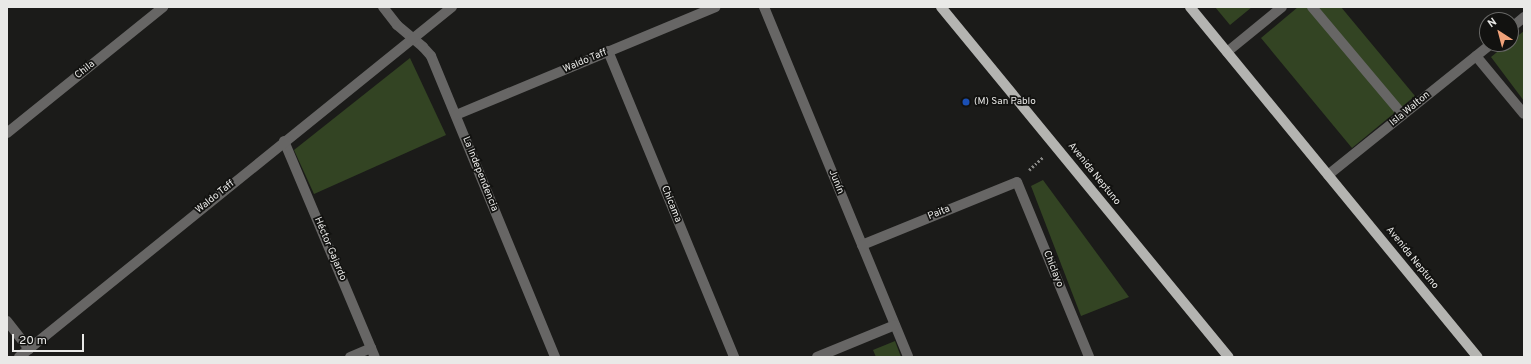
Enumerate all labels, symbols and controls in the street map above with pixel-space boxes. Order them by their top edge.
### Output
north arrow [1479,12,1519,52]
text: N [1485,15,1500,31]
street label: Waldo Taff [561,46,609,76]
street label: Chila [72,58,98,82]
street label: Isla Walton [1387,89,1433,129]
place label: (M) San Pablo [974,96,1036,108]
marker: (M) San Pablo [961,97,971,107]
street label: La Independencia [460,135,500,213]
street label: Avenida Neptuno [1065,140,1123,208]
street label: Junín [826,168,846,196]
street label: Waldo Taff [193,178,237,216]
street label: Chicama [658,184,684,224]
street label: Paita [926,203,952,223]
street label: Héctor Gajardo [311,215,349,283]
street label: Avenida Neptuno [1383,224,1441,292]
street label: Chiclayo [1040,249,1066,289]
scale bar [14,326,86,352]
text: 20 m [19,333,47,349]

